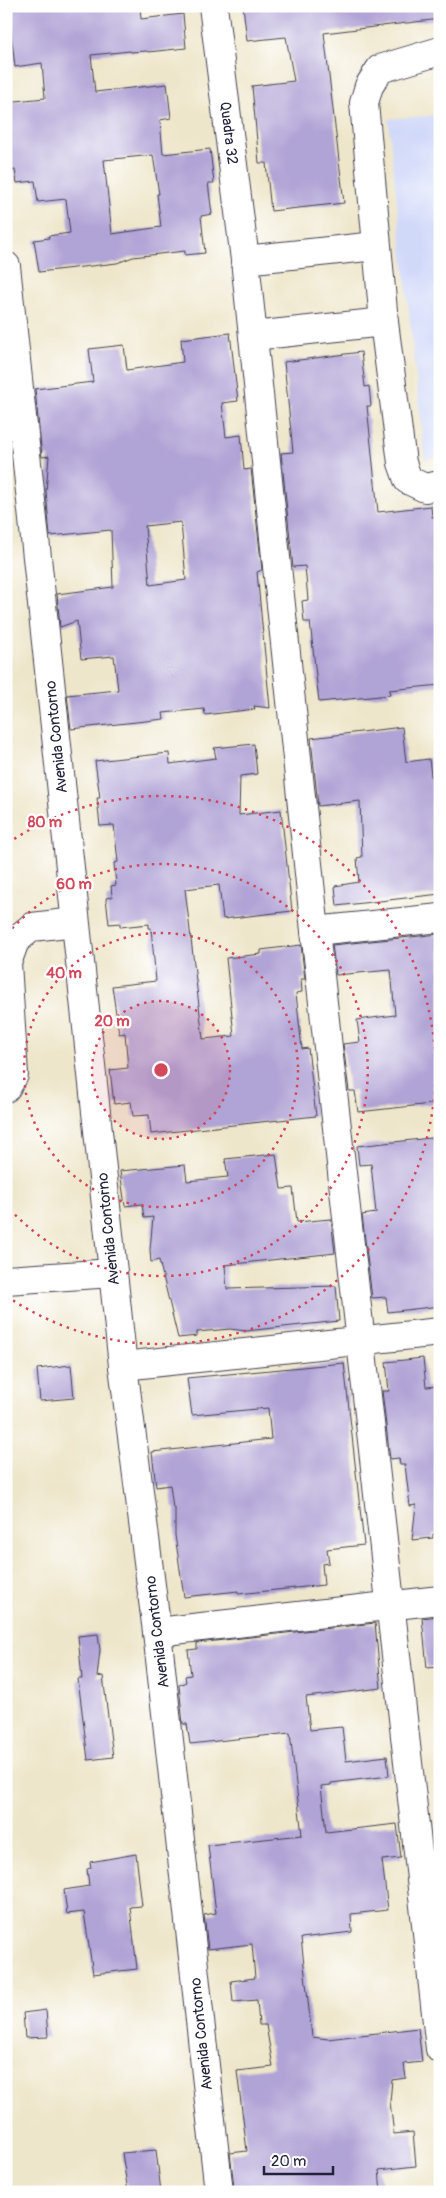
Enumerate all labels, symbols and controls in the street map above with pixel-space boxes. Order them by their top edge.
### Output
street label: Quadra 32 [215,100,242,166]
street label: Avenida Contorno [41,680,72,794]
text: 80 m [28,813,62,832]
text: 60 m [56,875,92,894]
text: 40 m [46,964,82,983]
text: 20 m [94,1012,130,1031]
centre of rings [152,1061,170,1079]
street label: Avenida Contorno [93,1172,124,1286]
street label: Avenida Contorno [141,1575,174,1689]
street label: Avenida Contorno [186,1977,217,2091]
scale bar [264,2143,332,2175]
text: 20 m [271,2152,306,2171]

